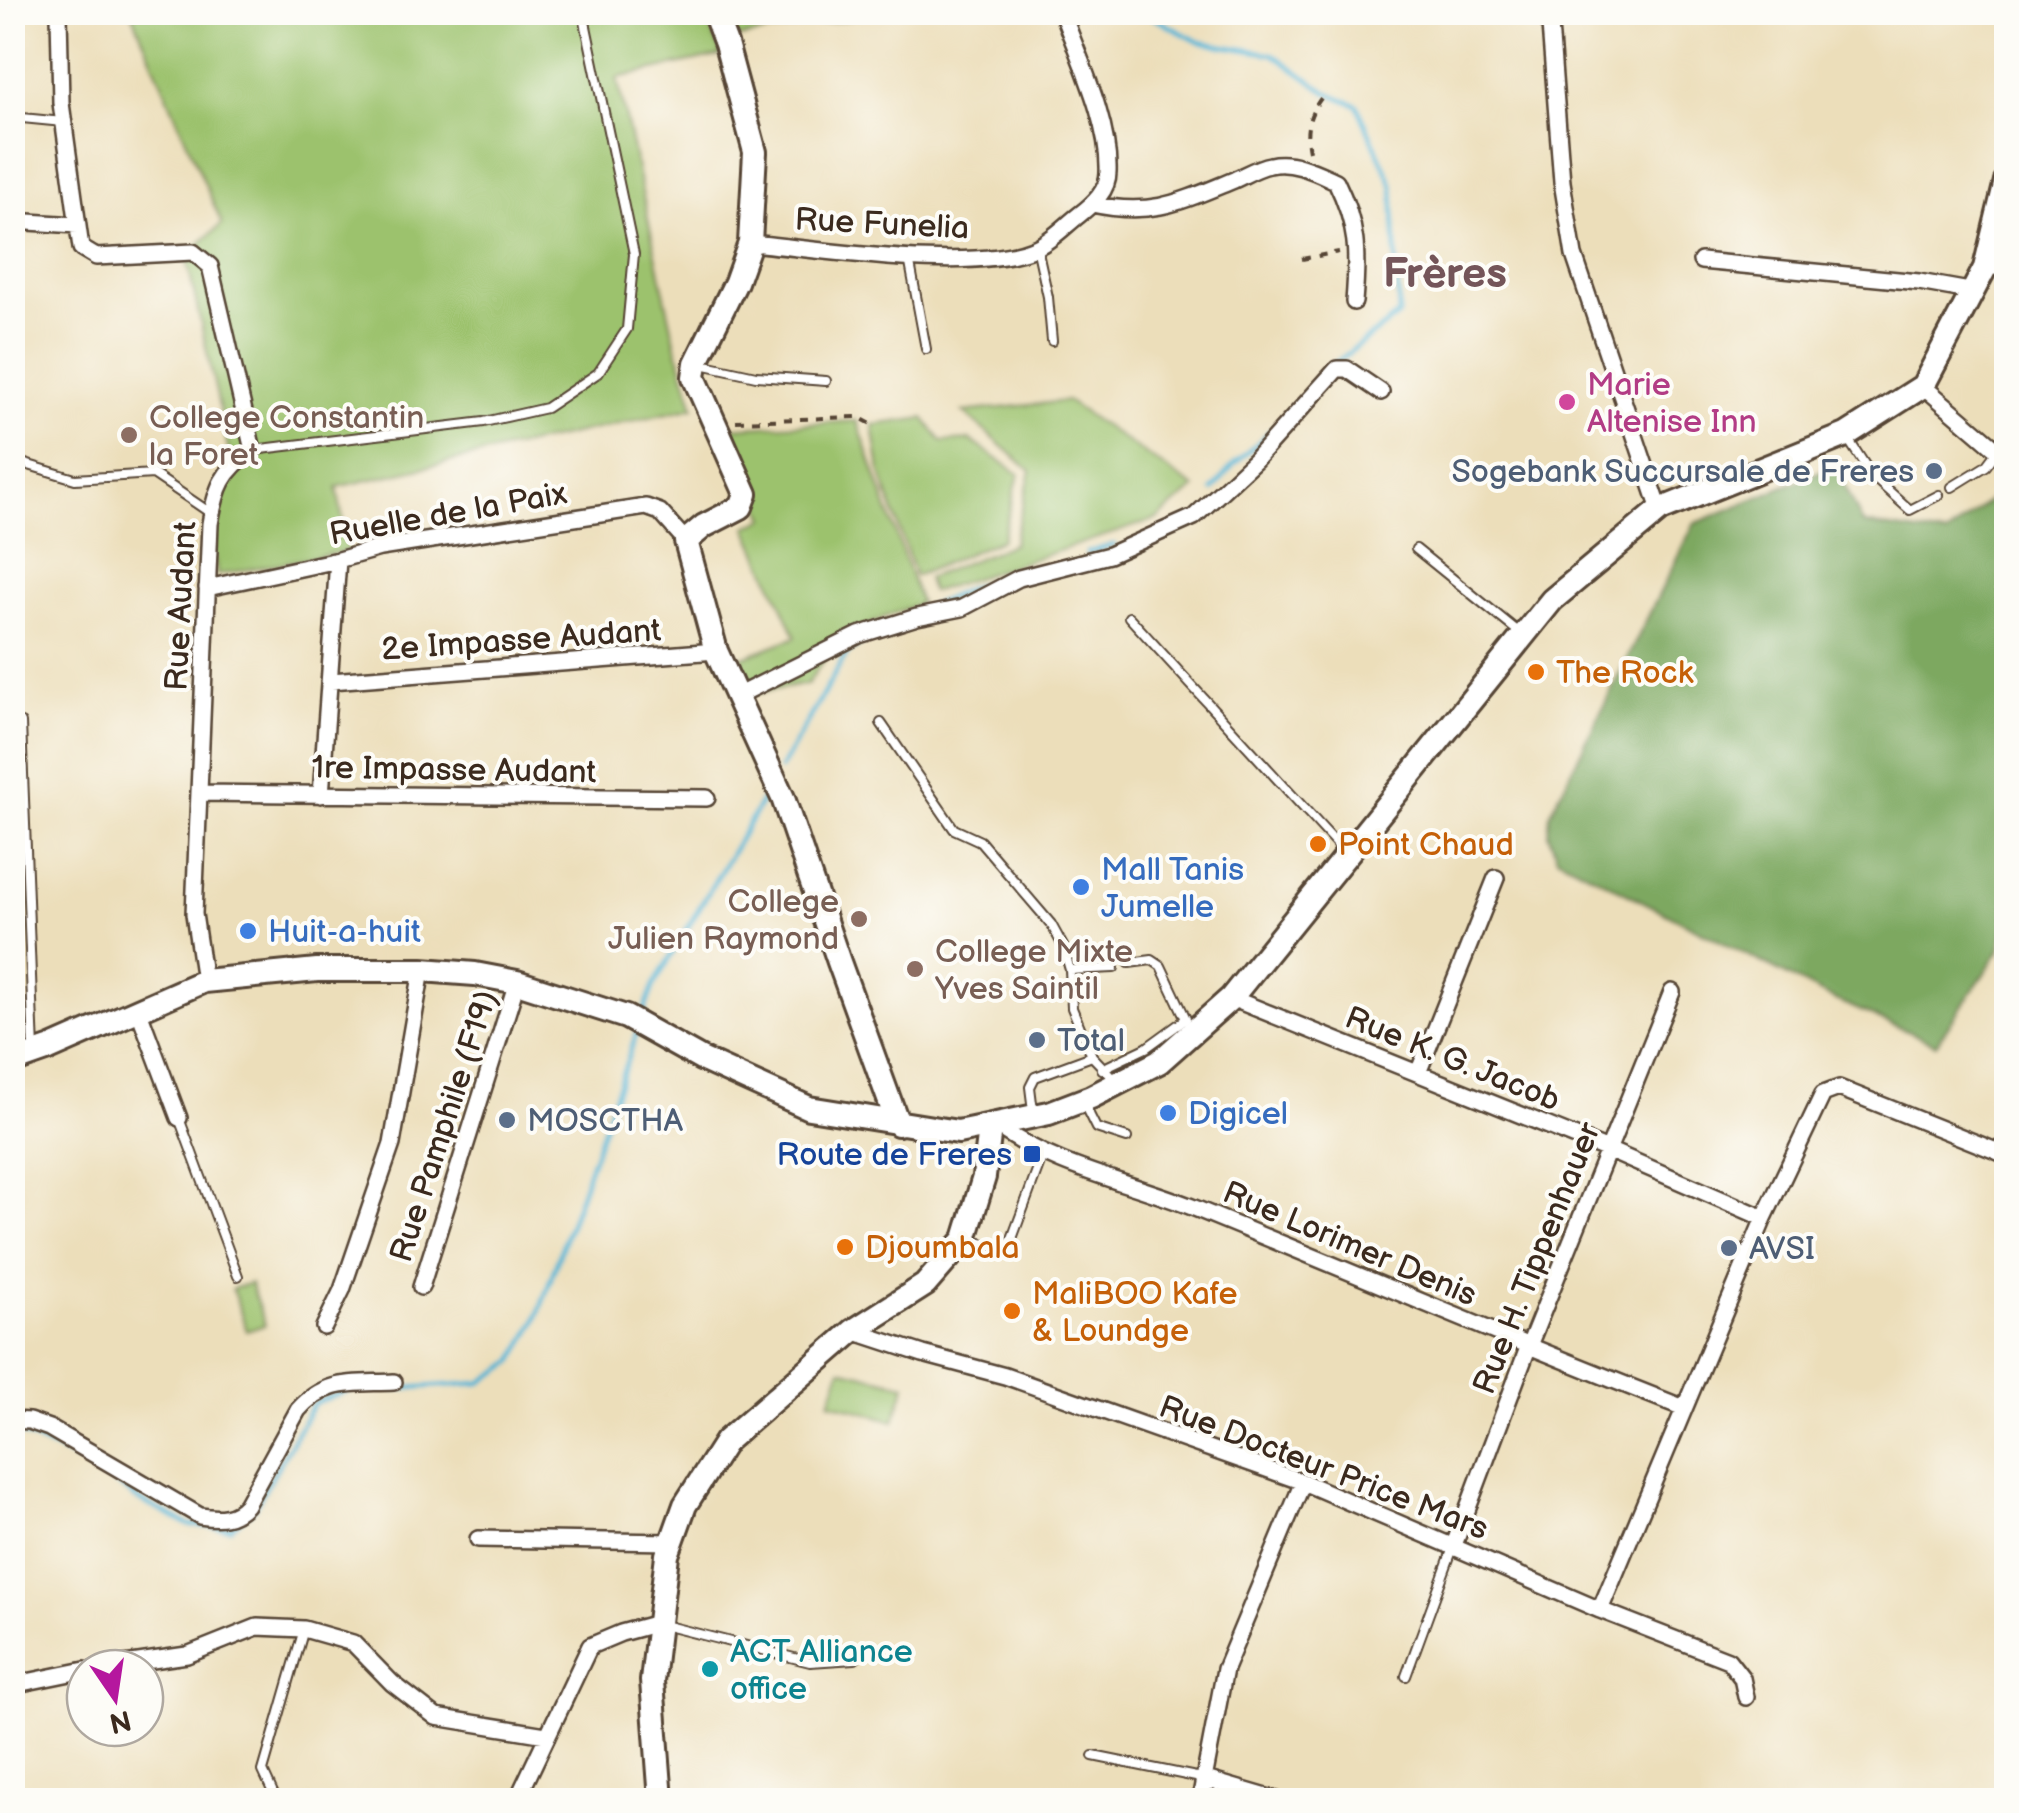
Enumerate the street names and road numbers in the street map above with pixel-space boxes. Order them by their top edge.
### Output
street label: Rue Funelia [794,200,970,249]
street label: Ruelle de la Paix [327,474,570,555]
street label: Rue Audant [158,520,205,692]
street label: 2e Impasse Audant [380,611,662,670]
street label: 1re Impasse Audant [311,749,597,792]
street label: Rue Pamphile (F19) [382,986,507,1267]
street label: Rue K. G. Jacob [1339,999,1566,1120]
street label: Rue H. Tippenhauer [1465,1117,1610,1400]
street label: Rue Lorimer Denis [1217,1173,1482,1315]
street label: Rue Docteur Price Mars [1154,1388,1494,1549]

